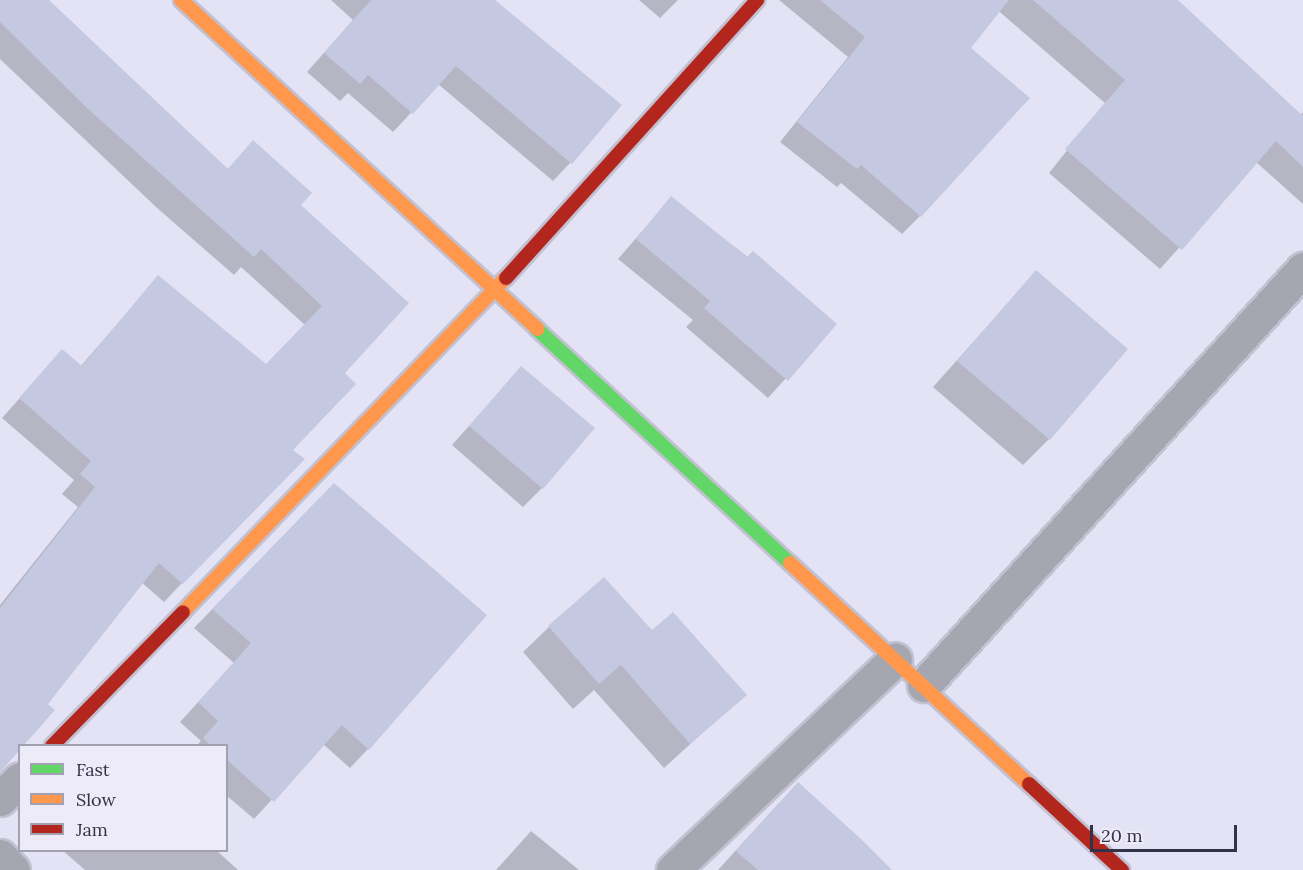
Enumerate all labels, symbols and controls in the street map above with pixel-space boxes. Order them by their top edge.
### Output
legend [18,744,228,852]
text: Fast [76,758,110,781]
text: Slow [76,788,116,811]
scale bar [1093,813,1240,851]
text: Jam [76,818,108,841]
text: 20 m [1101,824,1143,847]

